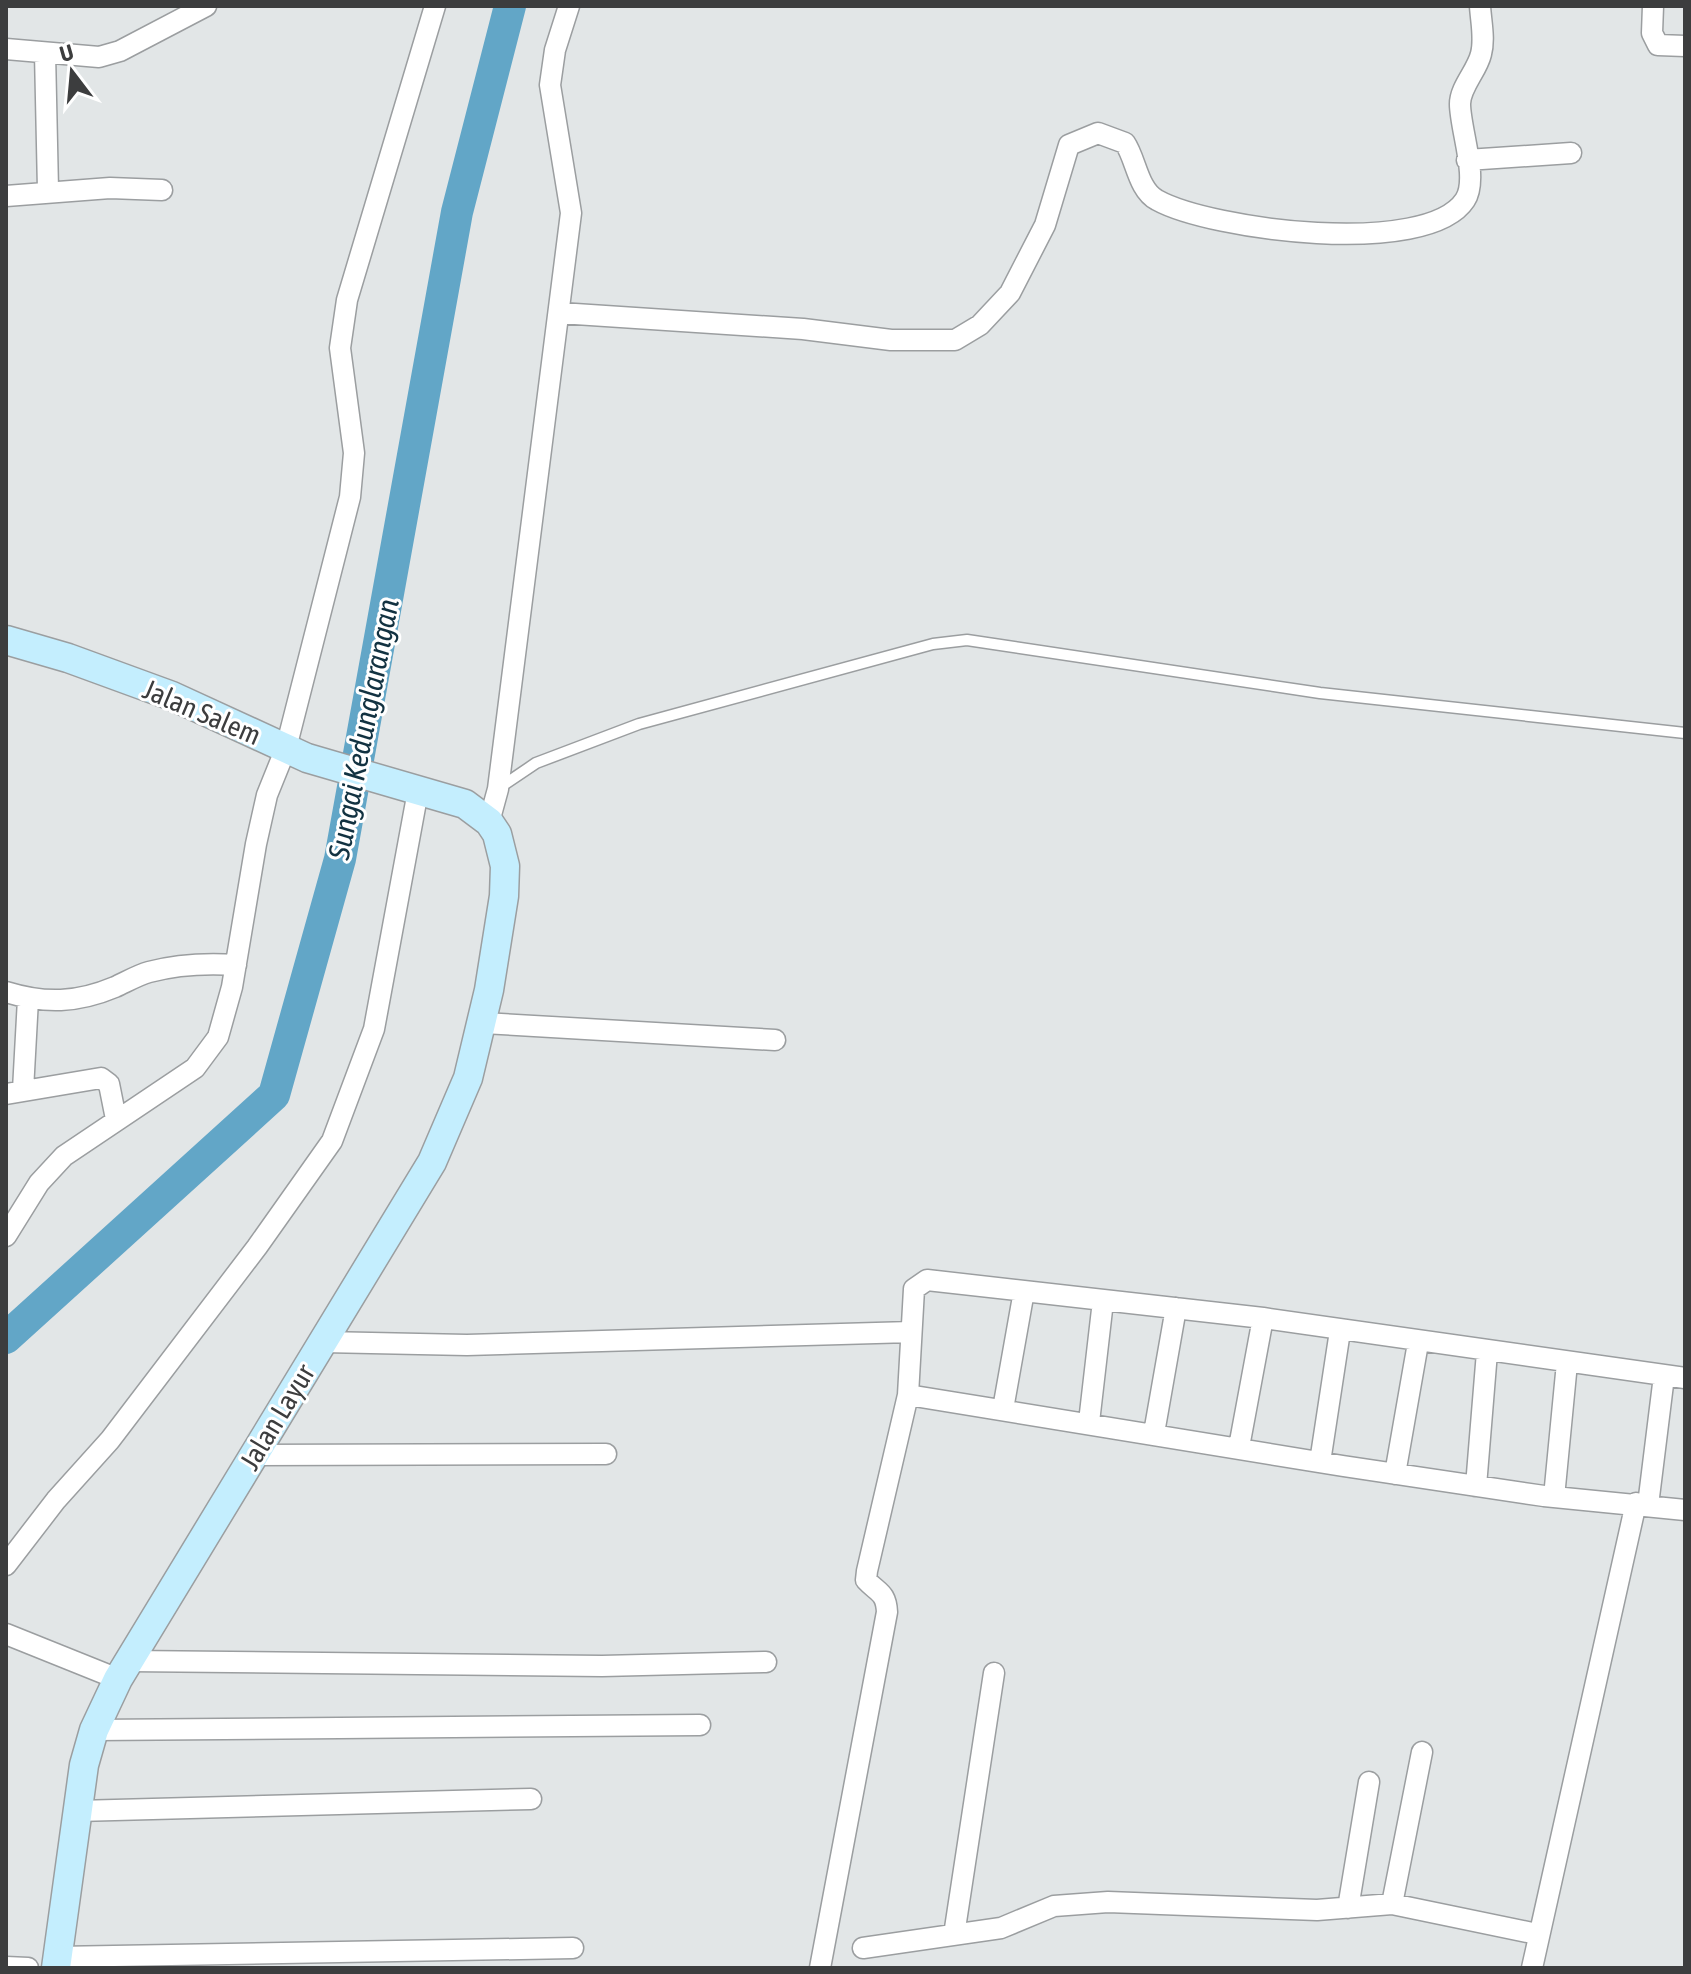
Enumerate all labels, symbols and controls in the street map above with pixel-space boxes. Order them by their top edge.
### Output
north arrow [32,32,112,112]
text: U [57,38,76,67]
water label: Sungai Kedunglarangan [321,596,405,863]
street label: Jalan Salem [138,673,266,751]
street label: Jalan Layur [233,1358,321,1475]

